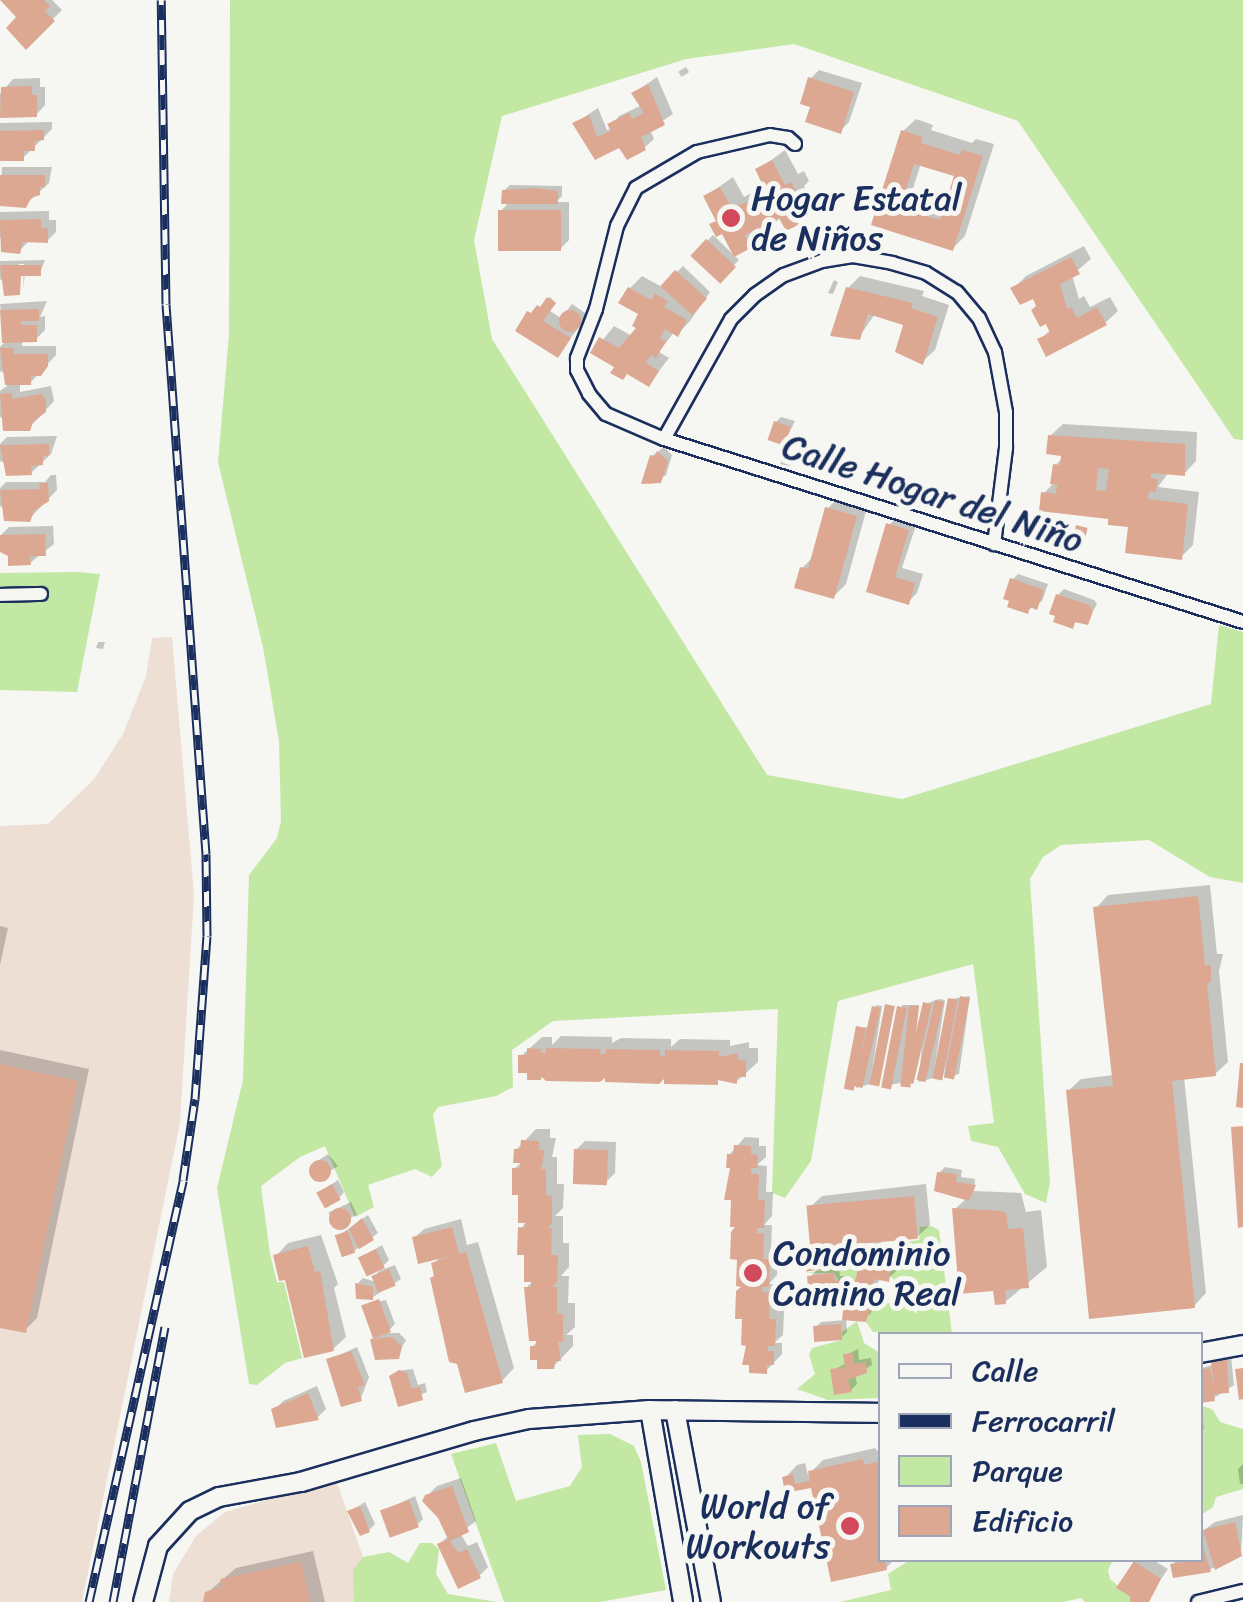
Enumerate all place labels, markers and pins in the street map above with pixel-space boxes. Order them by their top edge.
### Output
place label: Hogar Estatal de Niños [751,177,962,259]
marker: Hogar Estatal de Niños [720,207,742,229]
place label: Condominio Camino Real [773,1232,961,1314]
marker: Condominio Camino Real [742,1262,764,1284]
place label: World of Workouts [686,1485,830,1567]
marker: World of Workouts [839,1515,861,1537]

